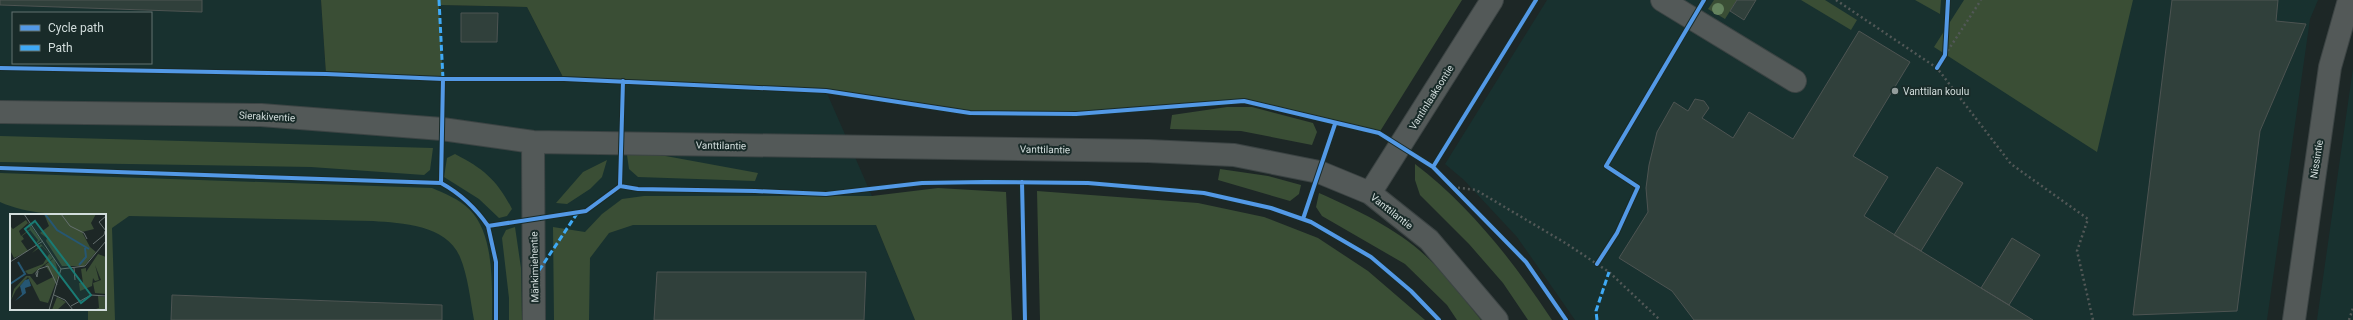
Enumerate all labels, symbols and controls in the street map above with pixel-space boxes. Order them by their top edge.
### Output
legend [12,12,152,64]
text: Cycle path [48,21,104,35]
text: Path [48,41,73,55]
street label: Vantinlaaksontie [1407,63,1456,132]
marker: Vanttilan koulu [1890,86,1900,96]
place label: Vanttilan koulu [1903,86,1969,97]
street label: Sierakiventie [239,110,295,123]
street label: Nissintie [2308,139,2325,179]
street label: Vanttilantie [696,140,746,151]
street label: Vanttilantie [1020,144,1070,155]
street label: Vanttilantie [1368,192,1415,231]
inset map [10,214,106,310]
street label: Mänkimiehentie [528,231,541,303]

